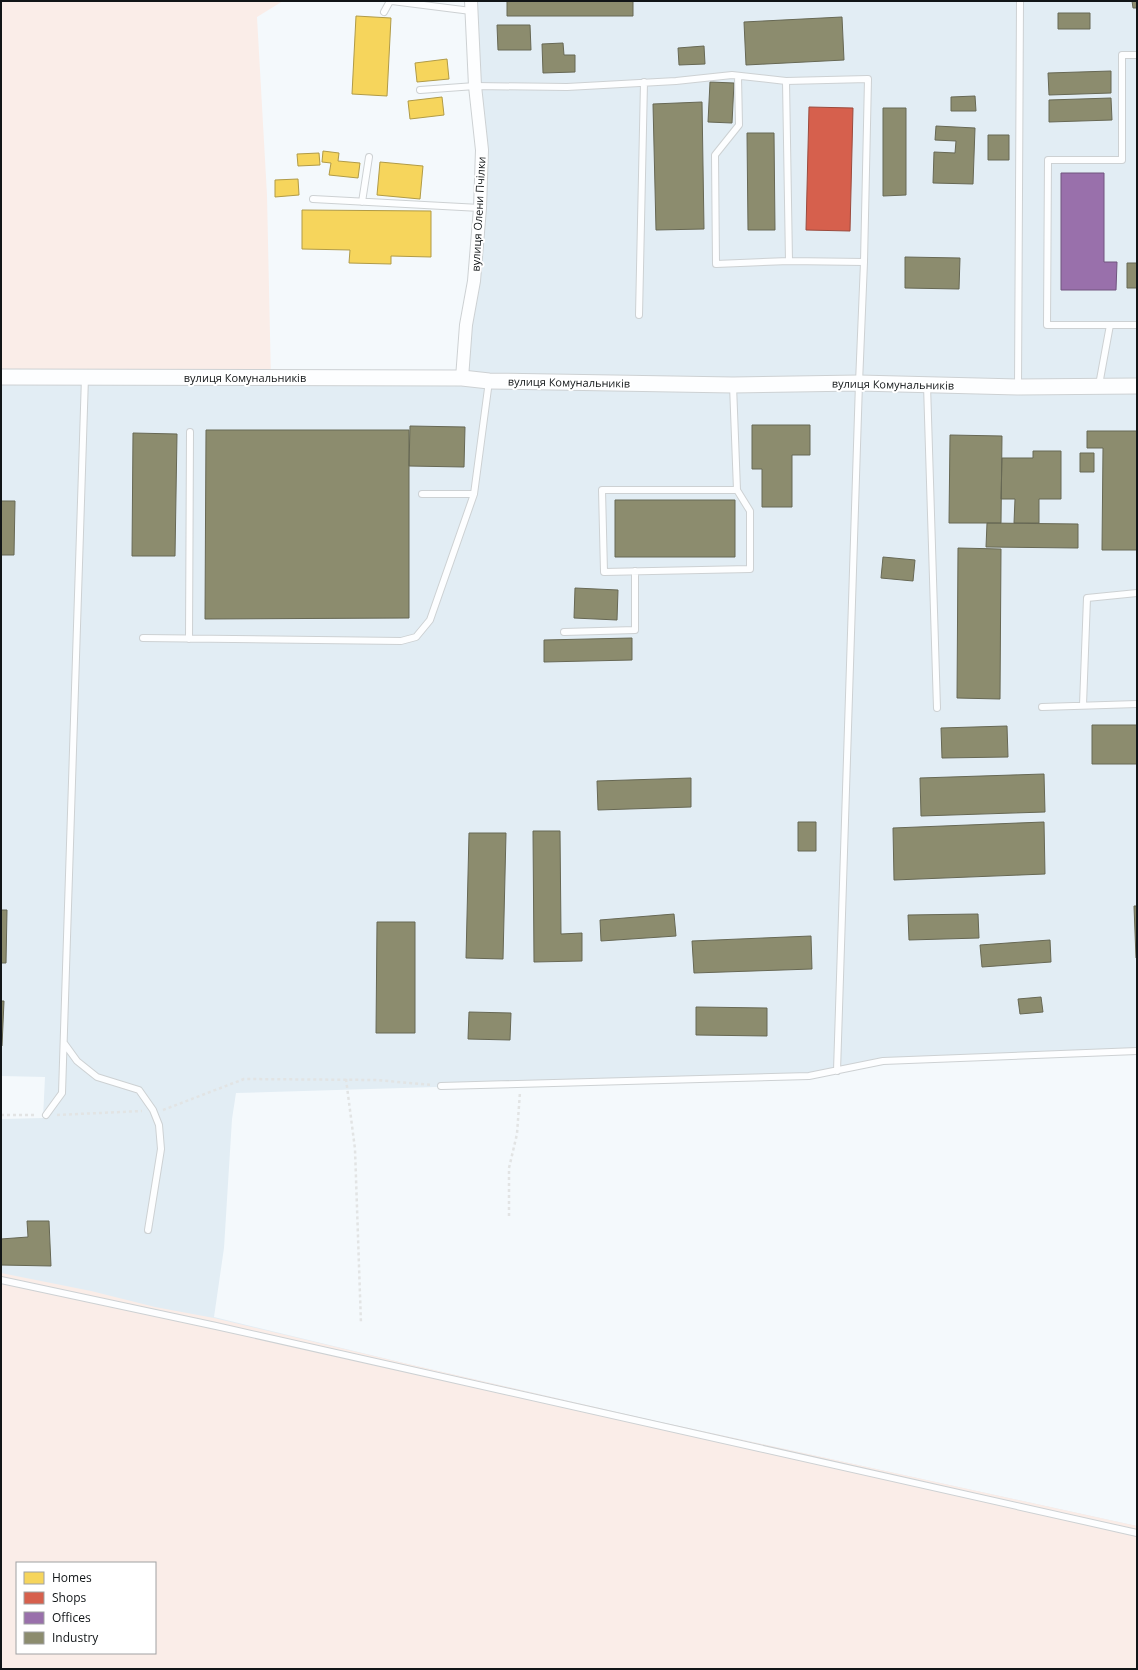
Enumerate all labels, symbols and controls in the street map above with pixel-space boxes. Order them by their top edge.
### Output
street label: вулиця Олени Пчілки [467,156,489,272]
street label: вулиця Комунальників [184,370,306,385]
street label: вулиця Комунальників [508,373,630,391]
street label: вулиця Комунальників [832,375,954,393]
legend [16,1562,156,1654]
text: Homes [52,1569,92,1586]
text: Shops [52,1589,87,1606]
text: Offices [52,1609,91,1626]
text: Industry [52,1629,99,1646]

